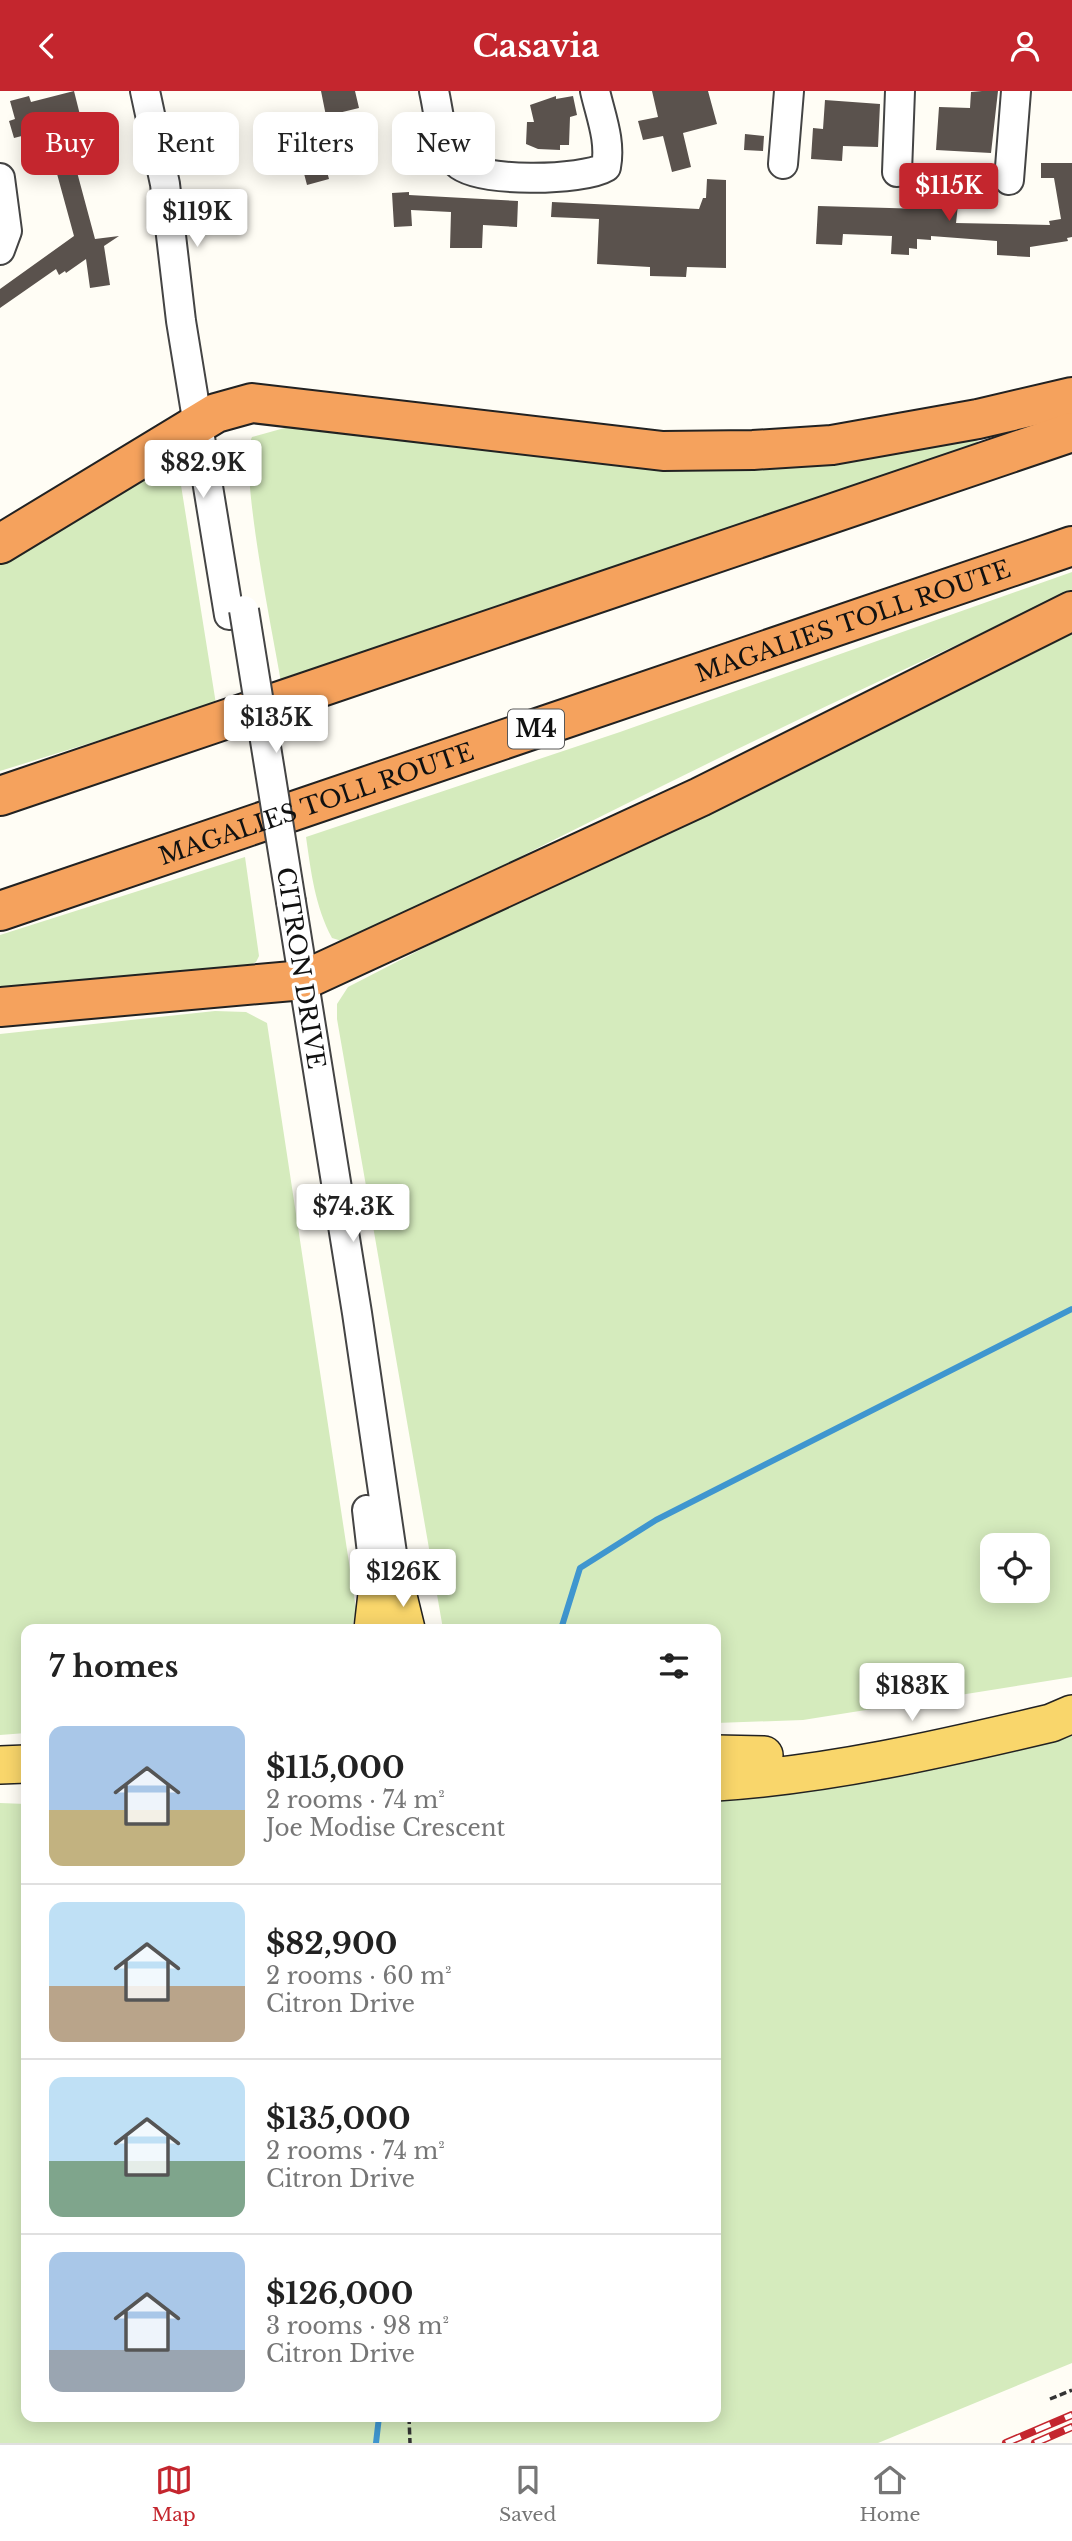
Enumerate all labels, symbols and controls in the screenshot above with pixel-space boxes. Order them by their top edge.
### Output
text: Casavia [472,26,600,66]
icon: back [28,27,66,65]
icon: person [1006,27,1044,65]
chip: Buy [21,112,119,175]
chip: Rent [133,112,239,175]
chip: Filters [253,112,378,175]
chip: New [392,112,495,175]
pin: $115K [900,163,998,223]
text: $115K [915,172,983,200]
pin: $119K [148,190,246,249]
text: $119K [162,198,232,226]
pin: $82.9K [146,441,260,500]
text: $82.9K [161,449,245,477]
street label: MAGALIES TOLL ROUTE [692,554,1014,688]
pin: $135K [227,695,325,755]
text: $135K [240,704,312,732]
road number: M4 [508,709,564,749]
street label: MAGALIES TOLL ROUTE [155,736,477,870]
street label: CITRON DRIVE [271,865,331,1071]
pin: $74.3K [296,1185,410,1244]
text: $74.3K [312,1193,394,1221]
map controls [980,1533,1050,1603]
button: locate [980,1533,1050,1603]
pin: $126K [354,1549,452,1609]
text: $126K [366,1558,440,1586]
icon: filters [655,1647,693,1685]
text: 7 homes [49,1648,178,1685]
pin: $183K [863,1663,961,1723]
text: $183K [875,1672,949,1700]
text: $115,000 [266,1749,405,1786]
icon: home [105,1754,189,1838]
text: 2 rooms · 74 m² [266,1786,445,1814]
text: Joe Modise Crescent [266,1814,505,1842]
text: $82,900 [266,1925,397,1962]
icon: home [105,1930,189,2014]
text: 2 rooms · 60 m² [266,1962,452,1990]
text: Citron Drive [266,1990,415,2018]
text: $135,000 [266,2100,411,2137]
icon: home [105,2105,189,2189]
text: 2 rooms · 74 m² [266,2137,445,2165]
text: Citron Drive [266,2165,415,2193]
text: $126,000 [266,2275,413,2312]
icon: home [105,2280,189,2364]
text: 3 rooms · 98 m² [266,2312,449,2340]
text: Citron Drive [266,2340,415,2368]
tab: Map [152,2461,196,2526]
tab: Saved [499,2461,556,2526]
tab: Home [860,2461,920,2526]

